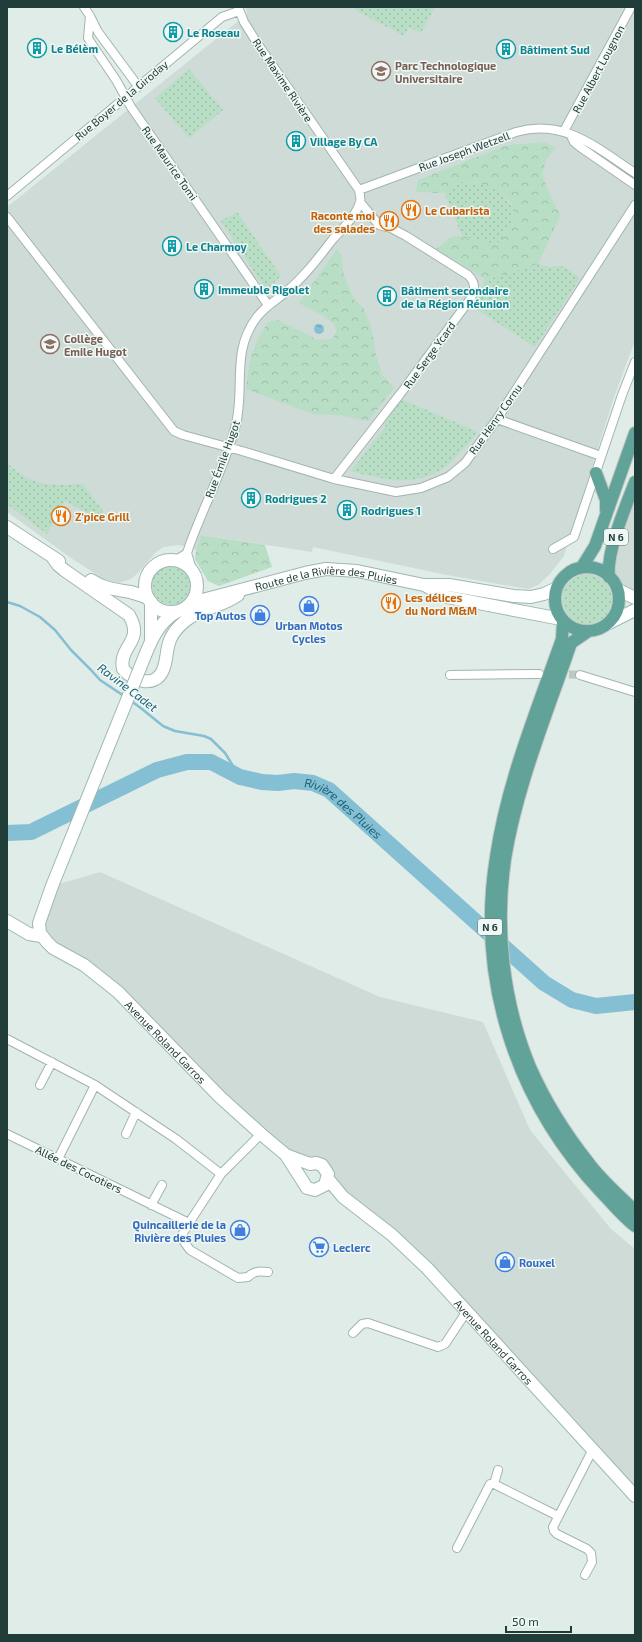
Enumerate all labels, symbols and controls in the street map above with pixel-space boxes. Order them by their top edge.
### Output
building icon: Le Roseau [162,21,184,43]
street label: Rue Albert Lougnon [569,23,627,115]
place label: Le Roseau [187,26,240,39]
street label: Rue Maxime Rivière [250,36,316,124]
building icon: Le Bélèm [26,37,48,59]
building icon: Bâtiment Sud [495,38,517,60]
place label: Le Bélèm [51,42,99,55]
place label: Bâtiment Sud [520,43,590,56]
street label: Rue Boyer de la Giroday [72,57,170,143]
place label: Parc Technologique Universitaire [395,59,496,85]
school or university icon: Parc Technologique Universitaire [370,60,392,82]
street label: Rue Maurice Tomi [140,123,200,203]
street label: Rue Joseph Wetzell [417,128,512,174]
building icon: Village By CA [285,130,307,152]
place label: Village By CA [310,135,378,149]
restaurant icon: Le Cubarista [400,199,422,221]
place label: Le Cubarista [425,204,490,217]
place label: Raconte moi des salades [311,209,375,235]
restaurant icon: Raconte moi des salades [378,210,400,232]
building icon: Le Charmoy [161,235,183,257]
place label: Le Charmoy [186,240,248,254]
building icon: Immeuble Rigolet [193,278,215,300]
place label: Immeuble Rigolet [218,283,310,296]
place label: Bâtiment secondaire de la Région Réunion [401,284,509,310]
building icon: Bâtiment secondaire de la Région Réunion [376,285,398,307]
street label: Rue Serge Ycard [400,319,458,391]
place label: Collège Emile Hugot [64,332,127,358]
school or university icon: Collège Emile Hugot [39,333,61,355]
street label: Rue Henry Cornu [466,381,524,457]
street label: Rue Émile Hugot [202,418,242,500]
building icon: Rodrigues 2 [240,487,262,509]
place label: Rodrigues 2 [265,492,327,505]
building icon: Rodrigues 1 [336,499,358,521]
place label: Rodrigues 1 [361,504,421,517]
restaurant icon: Z'pice Grill [50,505,72,527]
place label: Z'pice Grill [75,510,130,523]
road number: N 6 [604,529,628,545]
street label: Route de la Rivière des Pluies [253,562,399,592]
place label: Les délices du Nord M&M [405,591,477,617]
restaurant icon: Les délices du Nord M&M [380,592,402,614]
shop icon: Urban Motos Cycles [298,595,320,617]
shop icon: Top Autos [249,604,271,626]
place label: Top Autos [195,609,246,622]
place label: Urban Motos Cycles [275,619,343,646]
water label: Ravine Cadet [95,660,161,714]
water label: Rivière des Pluies [304,775,385,841]
road number: N 6 [478,919,502,935]
street label: Avenue Roland Garros [123,997,210,1086]
street label: Allée des Cocotiers [34,1142,125,1196]
place label: Quincaillerie de la Rivière des Pluies [133,1218,226,1244]
shop icon: Quincaillerie de la Rivière des Pluies [229,1219,251,1241]
supermarket icon: Leclerc [308,1236,330,1258]
place label: Leclerc [333,1241,371,1254]
shop icon: Rouxel [494,1251,516,1273]
place label: Rouxel [519,1256,555,1269]
street label: Avenue Roland Garros [452,1296,536,1387]
scale bar [506,1608,571,1634]
text: 50 m [512,1614,539,1628]

